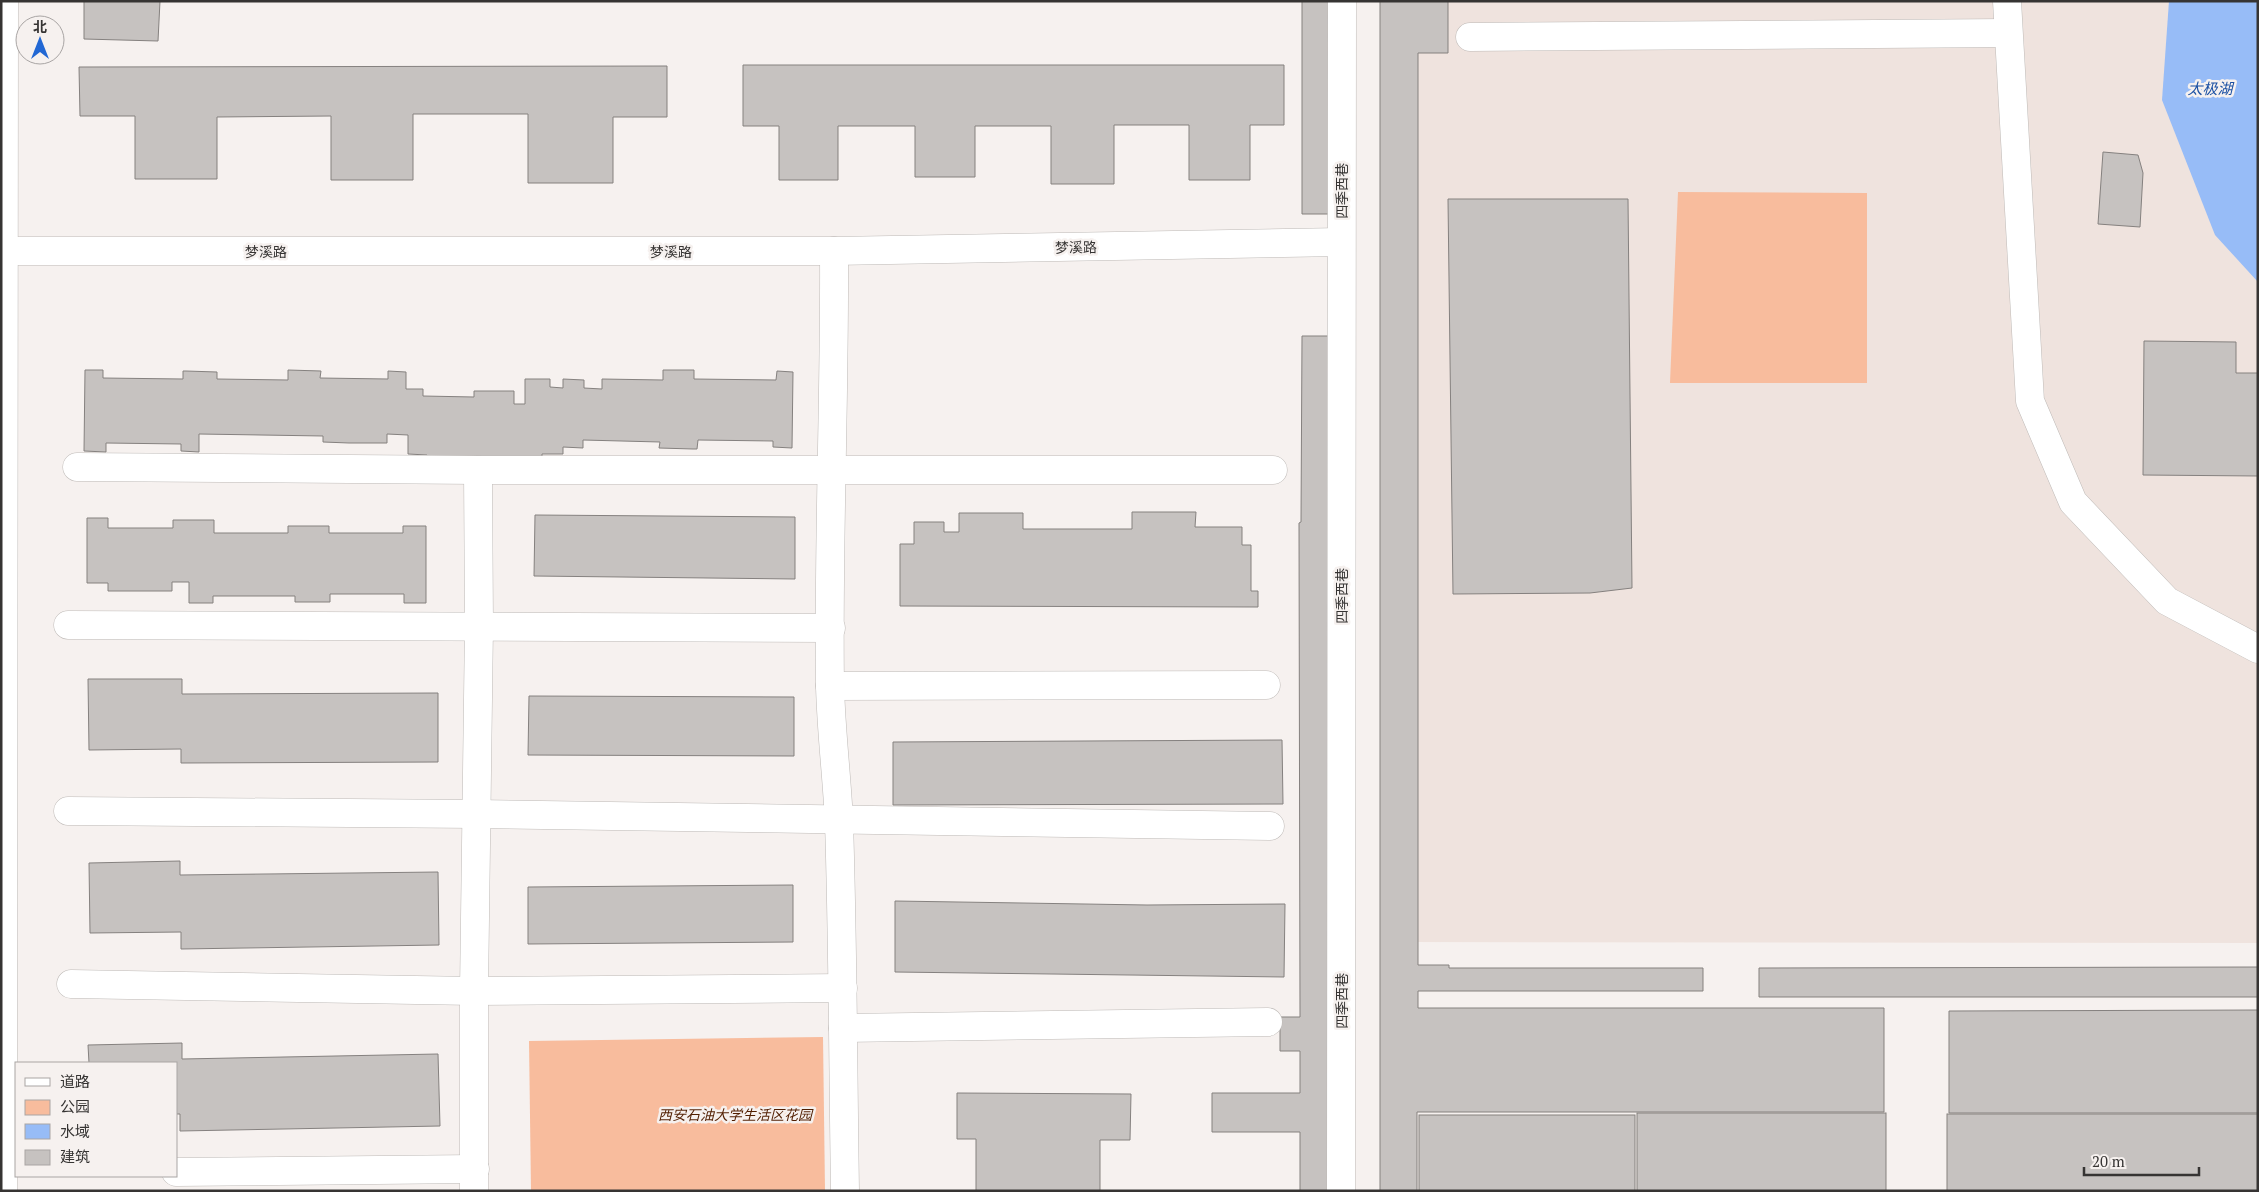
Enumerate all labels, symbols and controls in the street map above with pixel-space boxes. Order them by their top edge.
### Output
north arrow [15,15,65,65]
text: 北 [33,17,47,36]
water label: 太极湖 [2187,78,2234,98]
street label: 四季西巷 [1332,163,1351,219]
street label: 梦溪路 [1055,237,1097,257]
street label: 梦溪路 [245,242,287,261]
street label: 梦溪路 [650,242,692,261]
street label: 四季西巷 [1332,568,1351,624]
street label: 四季西巷 [1332,973,1351,1029]
legend [15,1062,178,1177]
text: 道路 [60,1071,90,1091]
text: 公园 [60,1096,90,1116]
park label: 西安石油大学生活区花园 [658,1105,814,1124]
text: 水域 [60,1121,90,1141]
scale bar [2084,1144,2199,1176]
text: 建筑 [60,1146,90,1166]
text: 20 m [2092,1151,2125,1171]

